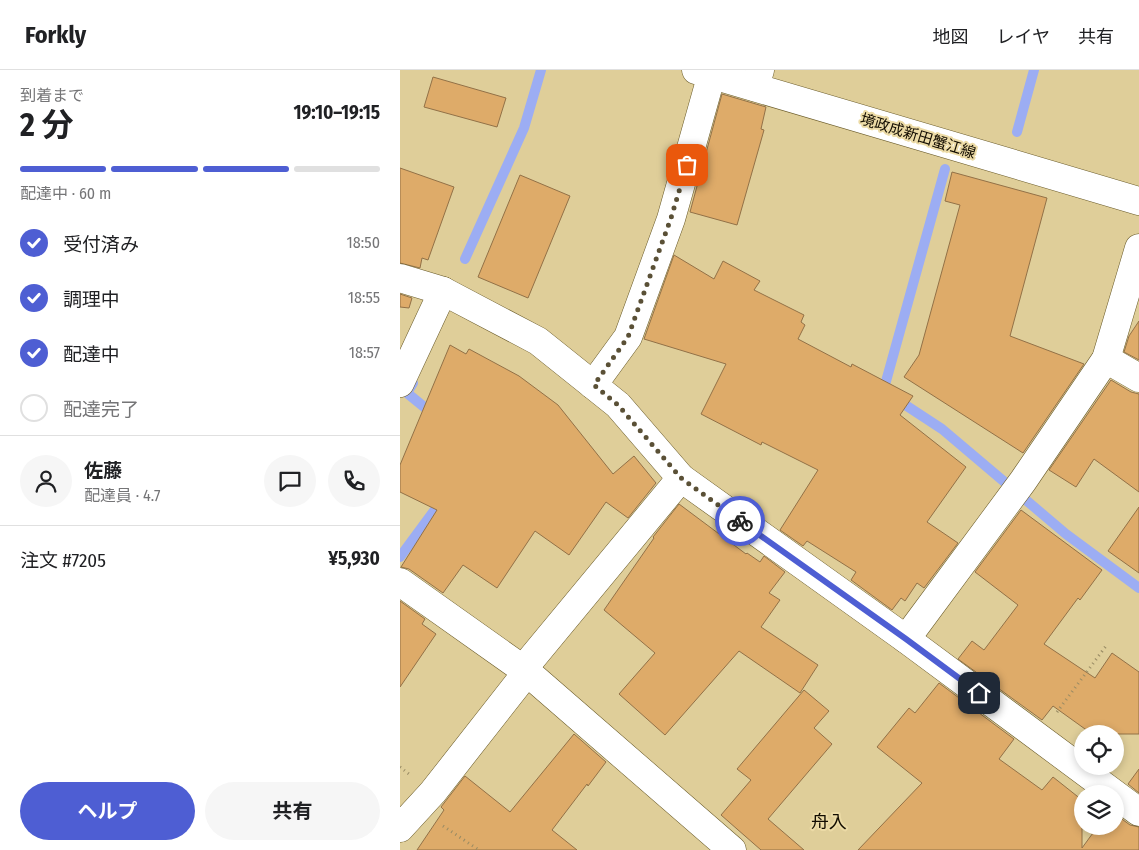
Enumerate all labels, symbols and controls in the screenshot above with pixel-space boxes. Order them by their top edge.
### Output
text: Forkly [25,21,86,49]
text: 地図 [933,26,969,48]
text: レイヤ [997,26,1050,48]
text: 共有 [1078,26,1114,48]
text: 到着まで [20,86,84,105]
text: 19:10–19:15 [293,101,380,124]
text: 2 分 [20,106,73,144]
street label: 境政成新田蟹江線 [858,110,978,162]
pin [666,144,708,186]
icon: bag [673,151,701,179]
text: 配達中 · 60 m [20,184,111,203]
icon: check [20,229,48,257]
text: 受付済み [63,233,139,256]
text: 18:50 [347,233,380,252]
icon: check [20,284,48,312]
text: 調理中 [63,288,120,311]
text: 18:55 [348,288,380,307]
icon: check [20,339,48,367]
text: 配達中 [63,343,120,366]
text: 18:57 [349,343,380,362]
text: 配達完了 [63,398,139,421]
button: person [20,455,72,507]
button: chat [264,455,316,507]
button: phone [328,455,380,507]
text: 佐藤 [84,459,122,482]
text: 配達員 · 4.7 [84,486,161,505]
courier [715,496,765,546]
icon: bike [726,507,754,535]
text: ¥5,930 [328,547,380,570]
text: 注文 #7205 [20,549,106,572]
pin [958,672,1000,714]
icon: home [965,679,993,707]
map controls [1074,725,1124,835]
button: locate [1074,725,1124,775]
button: ヘルプ [20,782,195,840]
button: 共有 [205,782,380,840]
button: layers [1074,785,1124,835]
district label: 舟入 [811,811,847,833]

